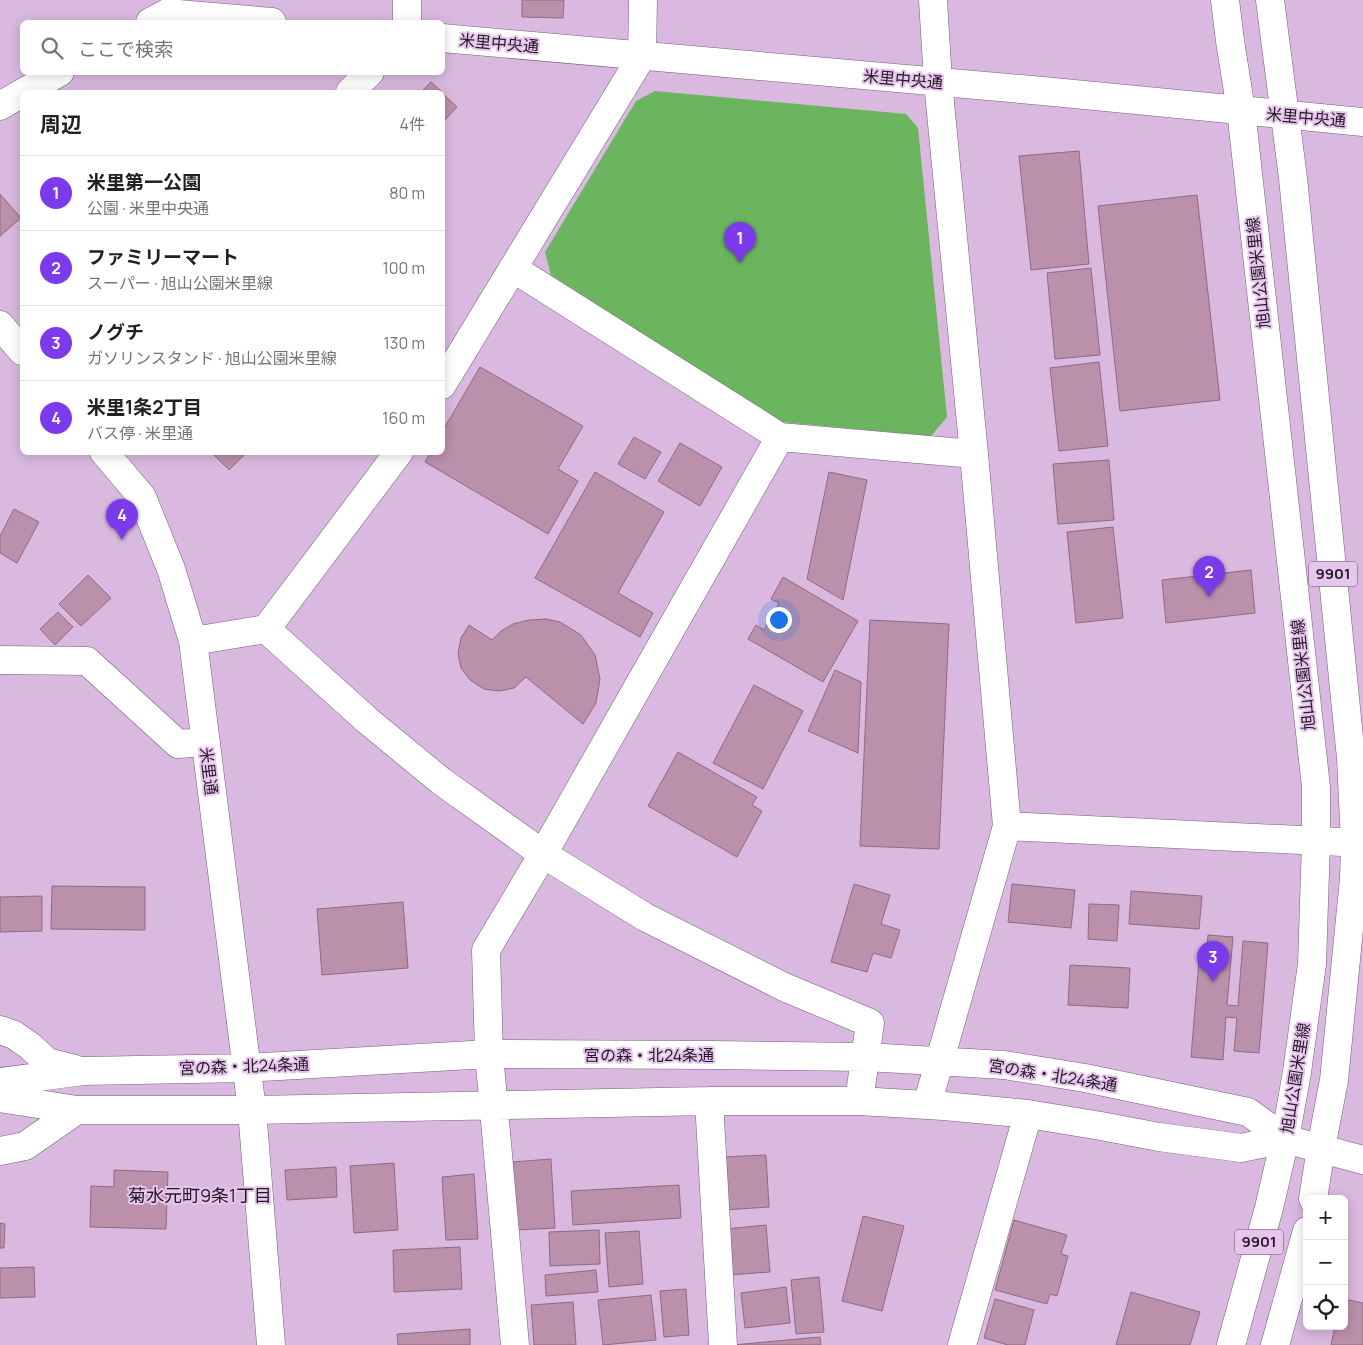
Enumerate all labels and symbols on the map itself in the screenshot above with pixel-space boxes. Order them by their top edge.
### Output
street label: 米里中央通 [458,29,540,57]
street label: 米里中央通 [862,65,944,93]
street label: 米里中央通 [1265,103,1347,131]
street label: 旭山公園米里線 [1241,216,1275,330]
pin: 1 [724,222,756,263]
pin: 4 [106,499,138,540]
pin: 2 [1193,556,1225,597]
road number: 9901 [1309,562,1357,586]
your location [766,607,792,633]
street label: 旭山公園米里線 [1286,618,1320,732]
street label: 米里通 [195,746,223,796]
pin: 3 [1197,941,1229,982]
street label: 旭山公園米里線 [1275,1021,1315,1135]
street label: 宮の森・北24条通 [584,1044,714,1066]
street label: 宮の森・北24条通 [179,1053,309,1079]
street label: 宮の森・北24条通 [987,1054,1119,1096]
district label: 菊水元町9条1丁目 [128,1183,272,1207]
road number: 9901 [1235,1230,1283,1254]

